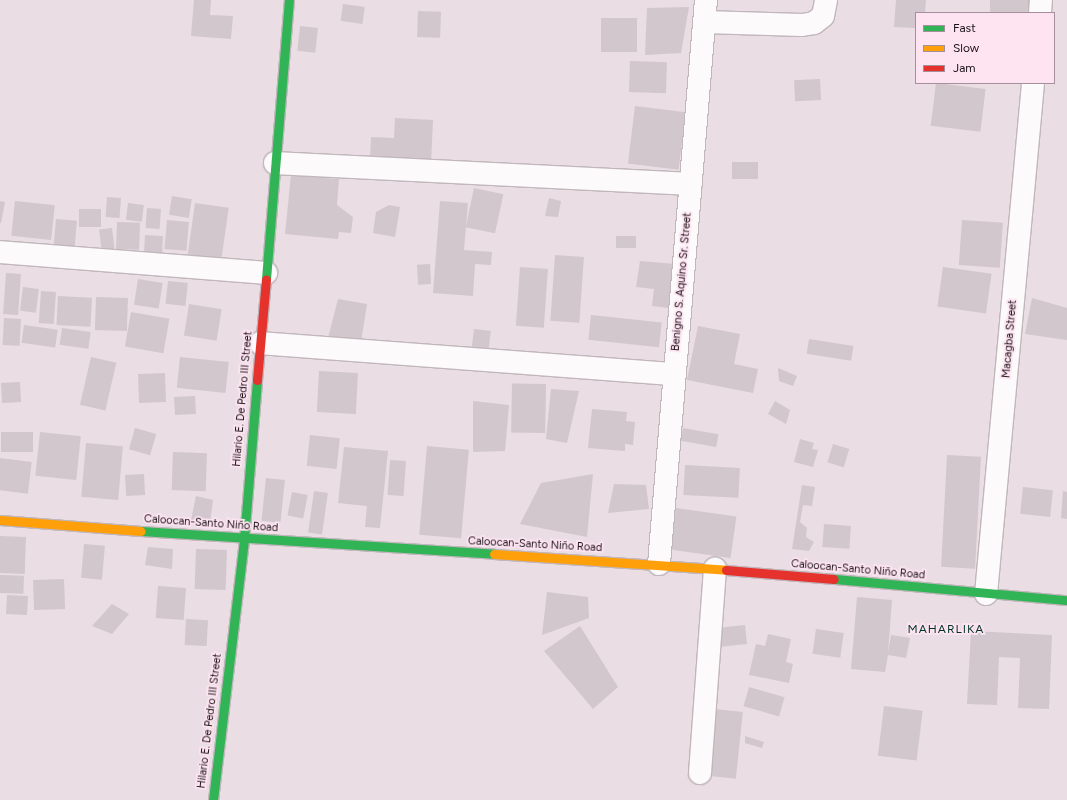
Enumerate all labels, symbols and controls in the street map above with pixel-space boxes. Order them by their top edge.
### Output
legend [915,12,1055,84]
text: Fast [953,21,976,35]
text: Slow [953,41,979,55]
text: Jam [953,61,976,75]
street label: Benigno S. Aquino Sr. Street [669,212,695,352]
street label: Macagba Street [1000,299,1020,379]
street label: Hilario E. De Pedro III Street [230,331,256,467]
street label: Caloocan-Santo Niño Road [144,513,278,535]
street label: Caloocan-Santo Niño Road [468,535,602,555]
street label: Caloocan-Santo Niño Road [791,558,925,582]
district label: MAHARLIKA [908,623,984,637]
street label: Hilario E. De Pedro III Street [195,653,225,789]

